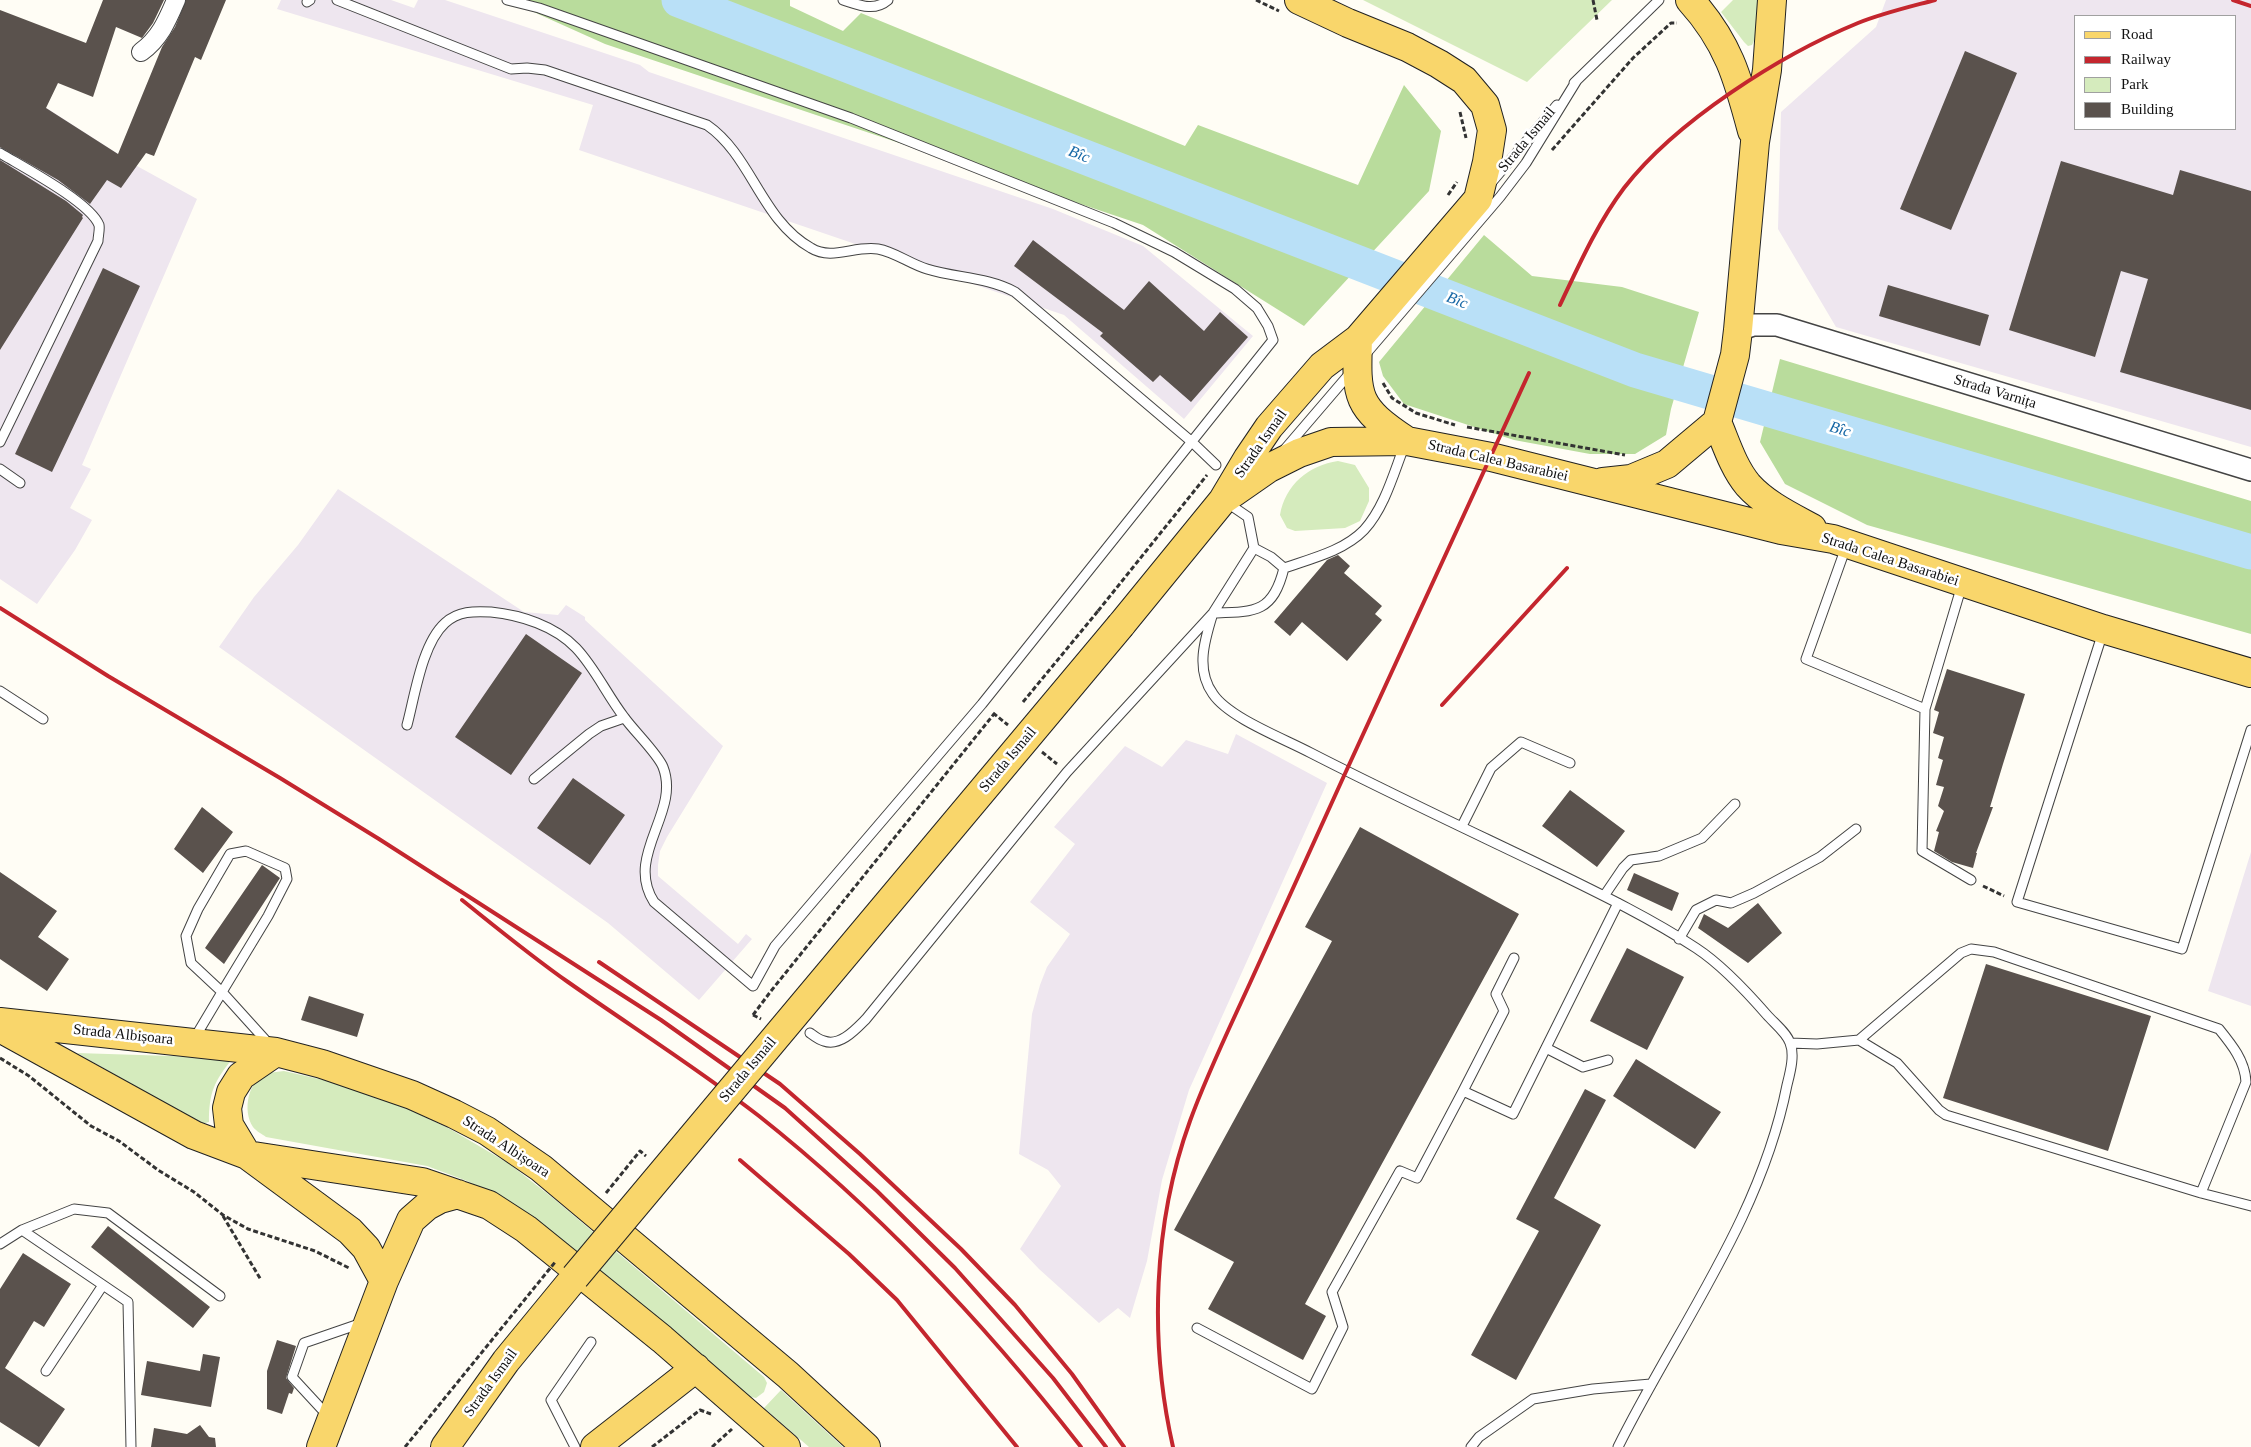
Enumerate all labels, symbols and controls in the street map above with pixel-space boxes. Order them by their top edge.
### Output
legend [2074,15,2236,130]
text: Road [2121,26,2153,42]
text: Railway [2121,51,2171,67]
text: Park [2121,76,2149,92]
text: Building [2121,101,2174,117]
street label: Strada Ismail [1495,104,1559,176]
water label: Bîc [1066,142,1092,168]
water label: Bîc [1444,288,1470,314]
street label: Strada Varnița [1952,371,2038,413]
street label: Strada Ismail [1231,406,1291,482]
water label: Bîc [1827,418,1853,442]
street label: Strada Calea Basarabiei [1426,436,1570,486]
street label: Strada Calea Basarabiei [1819,529,1961,591]
street label: Strada Ismail [976,724,1040,796]
street label: Strada Albișoara [72,1021,174,1049]
street label: Strada Ismail [716,1034,780,1106]
street label: Strada Albișoara [459,1112,553,1182]
street label: Strada Ismail [460,1346,522,1420]

